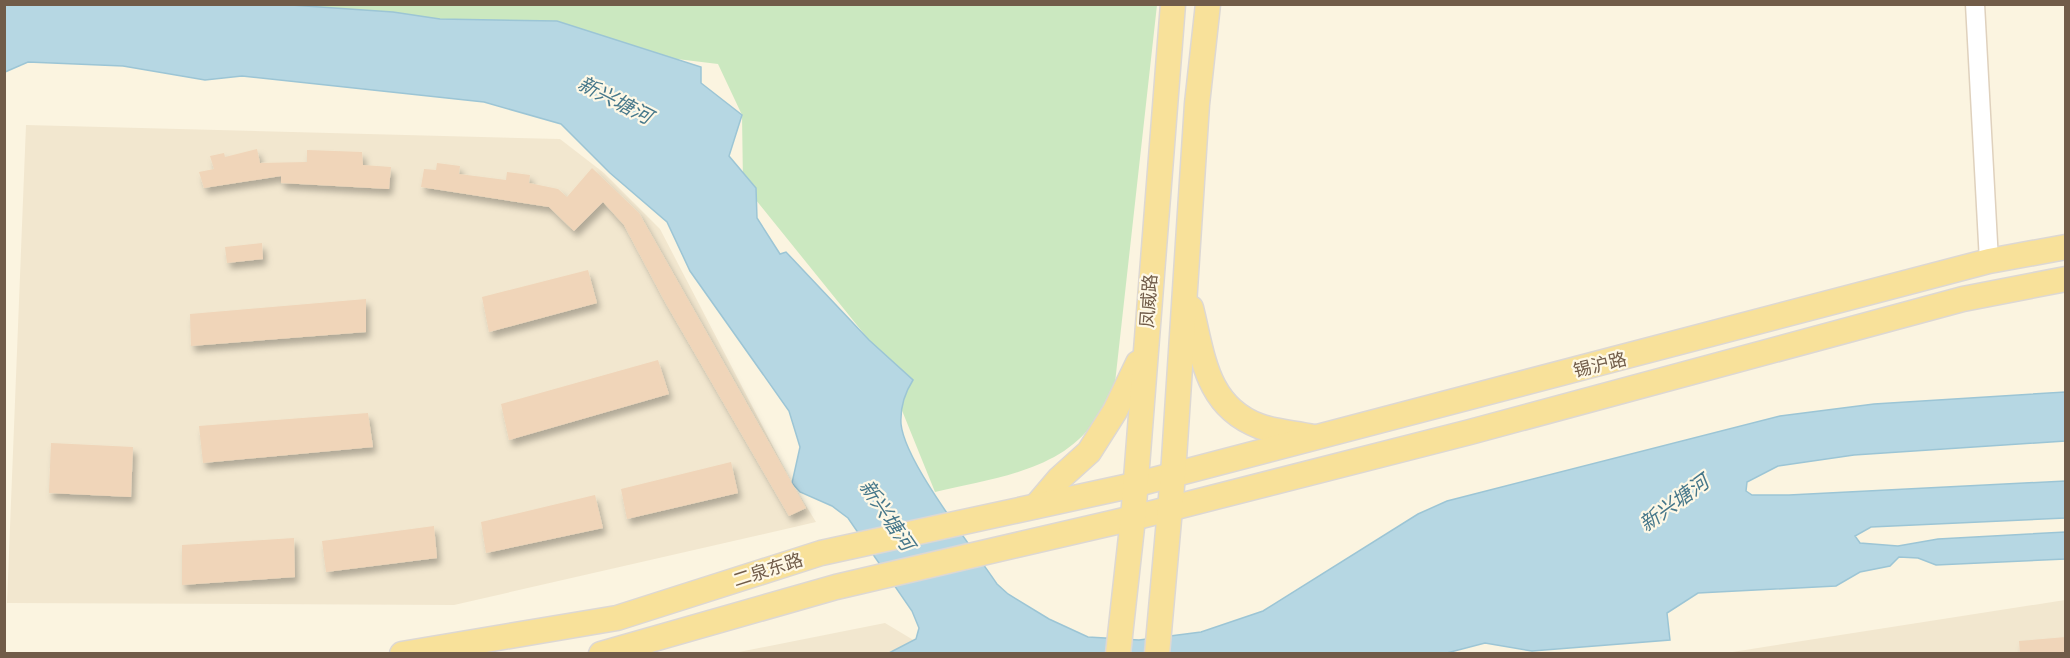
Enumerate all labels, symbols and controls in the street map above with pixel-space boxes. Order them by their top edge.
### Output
water label: 新兴塘河 [573,69,661,133]
street label: 凤威路 [1134,273,1164,329]
street label: 锡沪路 [1571,346,1629,384]
water label: 新兴塘河 [1633,466,1718,539]
water label: 新兴塘河 [852,474,923,560]
street label: 二泉东路 [730,547,806,593]

